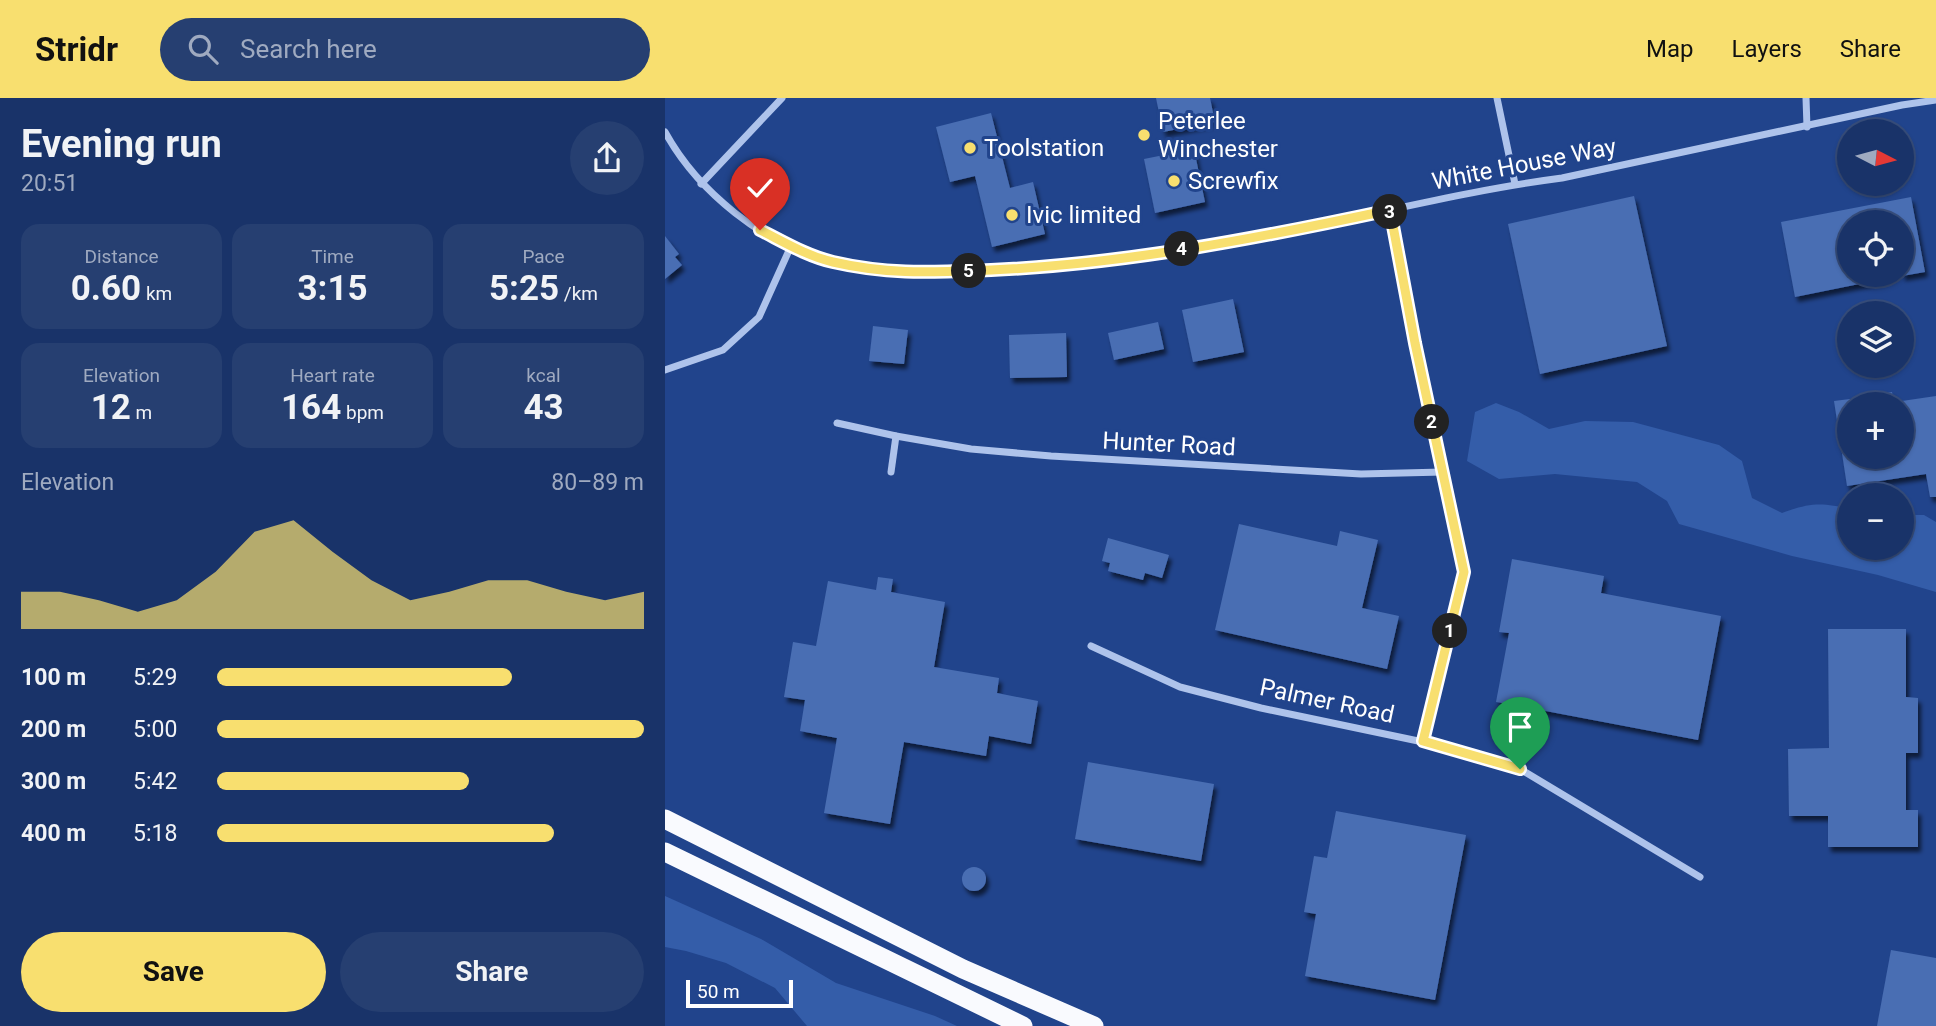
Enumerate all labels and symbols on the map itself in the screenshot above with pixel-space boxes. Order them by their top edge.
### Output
place label: Peterlee Winchester [1158,107,1278,163]
north arrow [1837,119,1915,196]
marker: Peterlee Winchester [1136,127,1152,143]
street label: White House Way [1429,132,1619,196]
place label: Toolstation [984,134,1104,162]
marker: Toolstation [962,140,978,156]
pin [730,158,790,230]
place label: Screwfix [1188,167,1279,195]
marker: Screwfix [1166,173,1182,189]
pin: 3 [1373,194,1407,230]
place label: Ivic limited [1026,201,1141,229]
marker: Ivic limited [1004,207,1020,223]
pin: 4 [1165,232,1199,266]
pin: 5 [951,254,987,288]
pin: 2 [1415,404,1449,440]
street label: Hunter Road [1102,427,1236,461]
pin: 1 [1433,614,1467,648]
street label: Palmer Road [1257,673,1397,729]
pin [1490,697,1550,769]
scale bar [686,977,793,1009]

